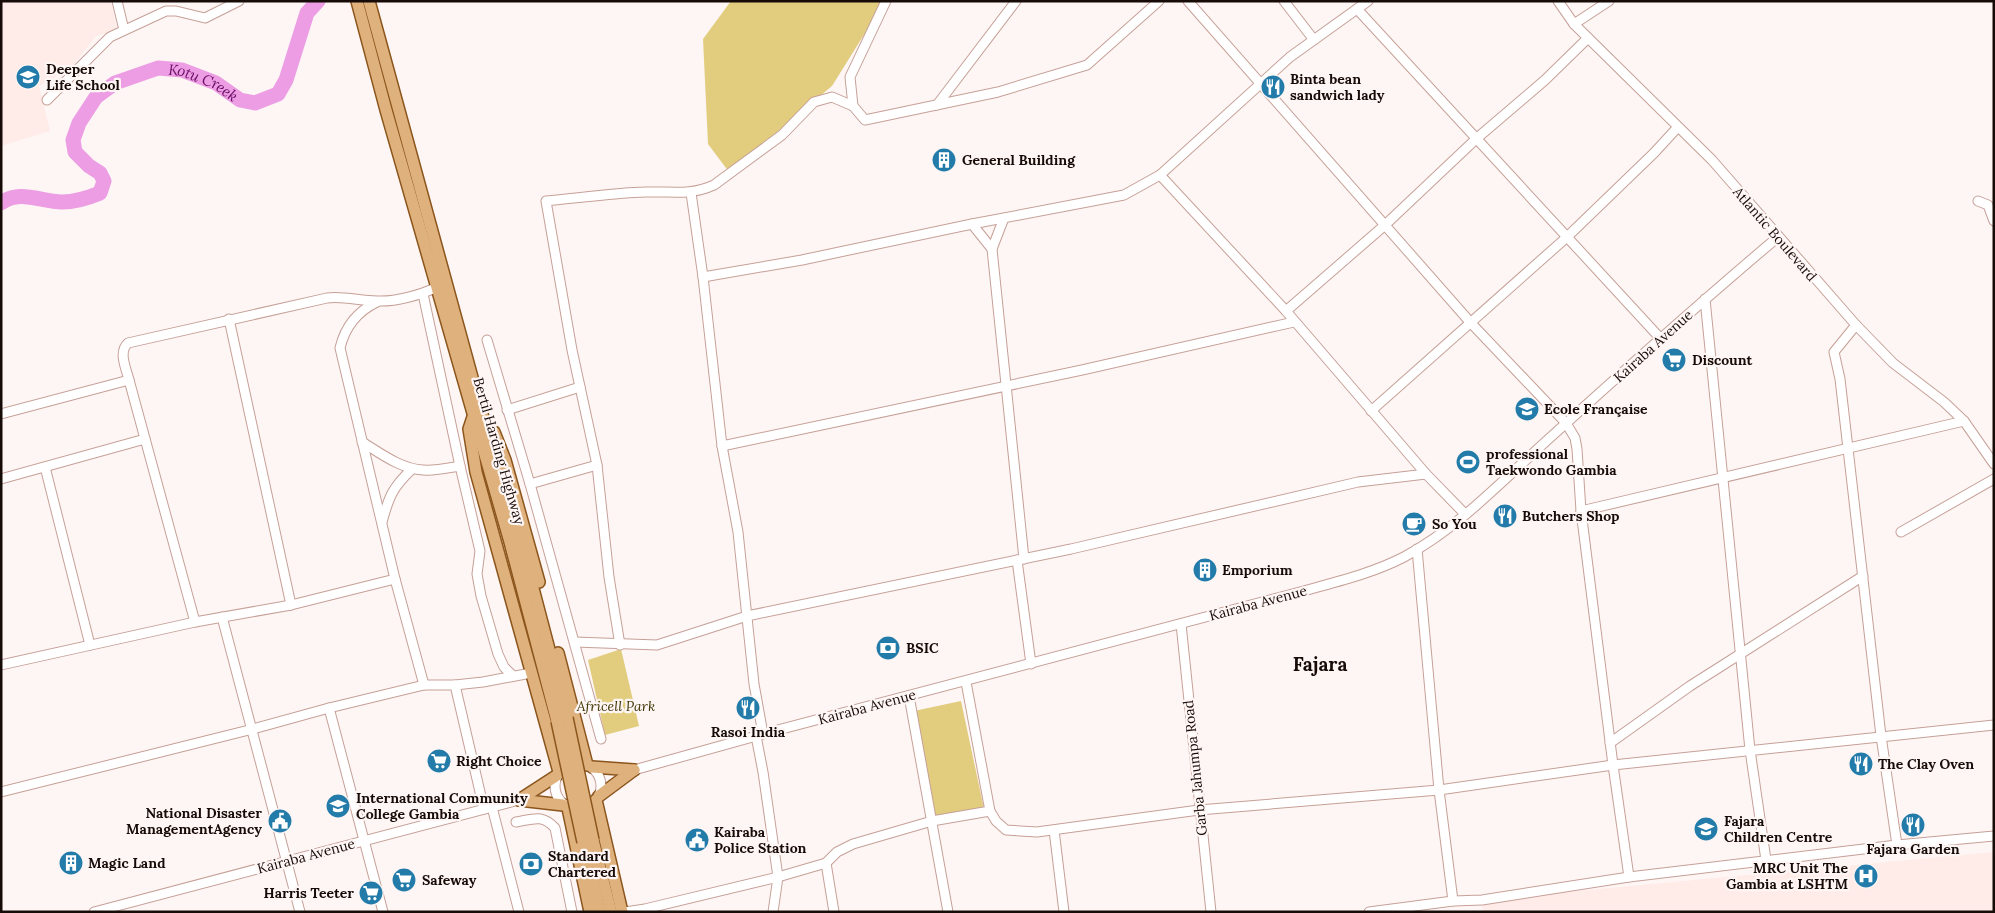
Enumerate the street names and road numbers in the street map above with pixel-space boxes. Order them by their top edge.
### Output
street label: Atlantic Boulevard [1729,182,1821,285]
street label: Kairaba Avenue [1610,305,1697,386]
street label: Bertil Harding Highway [469,375,529,527]
street label: Kairaba Avenue [1207,581,1309,625]
street label: Kairaba Avenue [816,685,918,729]
street label: Garba Jahumpa Road [1179,699,1211,837]
street label: Kairaba Avenue [255,834,357,878]

